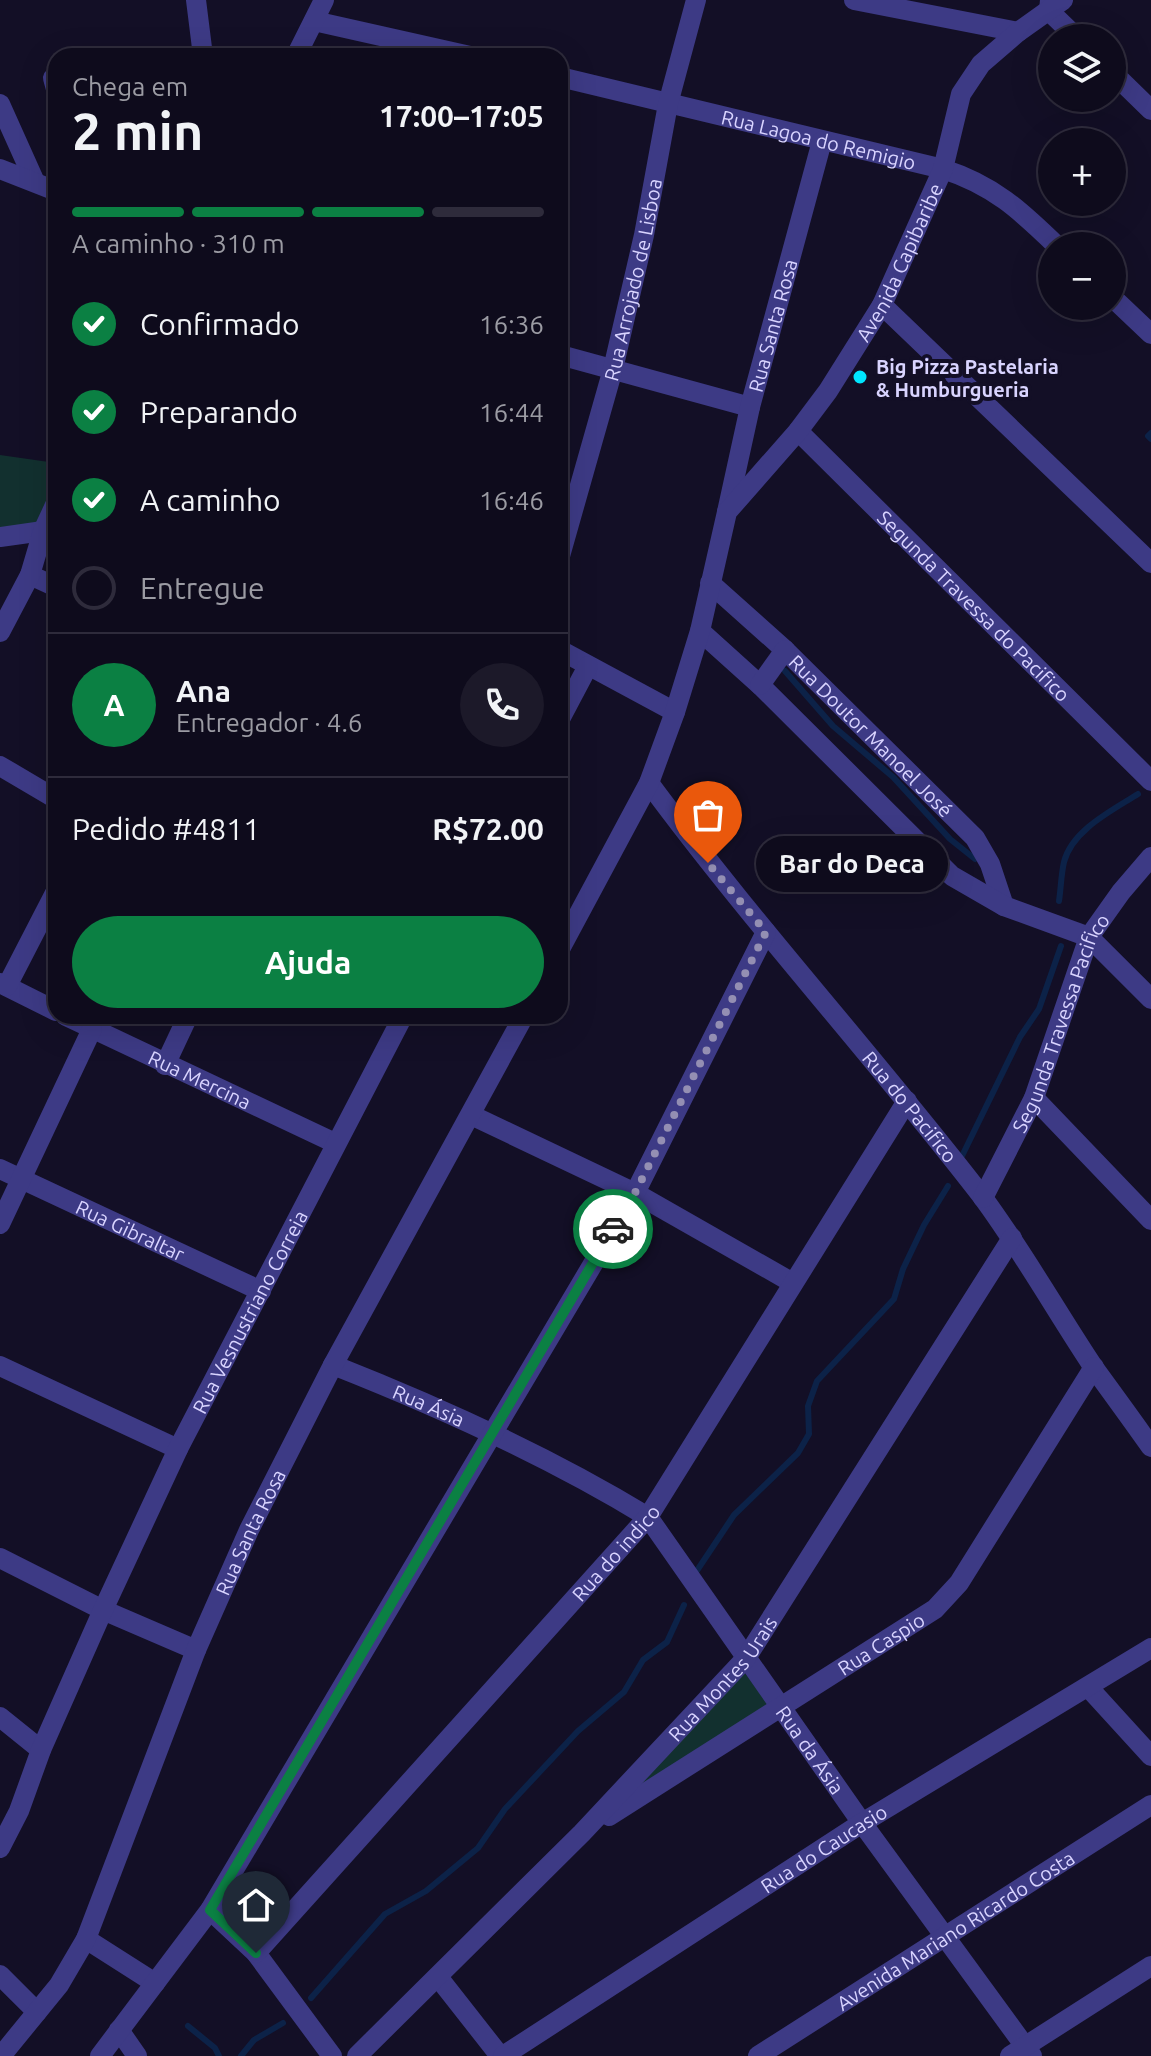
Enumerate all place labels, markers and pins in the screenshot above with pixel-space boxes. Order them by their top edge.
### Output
place label: Big Pizza Pastelaria & Humburgueria [876,355,1059,401]
marker: Big Pizza Pastelaria & Humburgueria [851,368,869,386]
pin [674,781,742,863]
callout: Bar do Deca [756,835,948,891]
pin [222,1871,290,1953]

